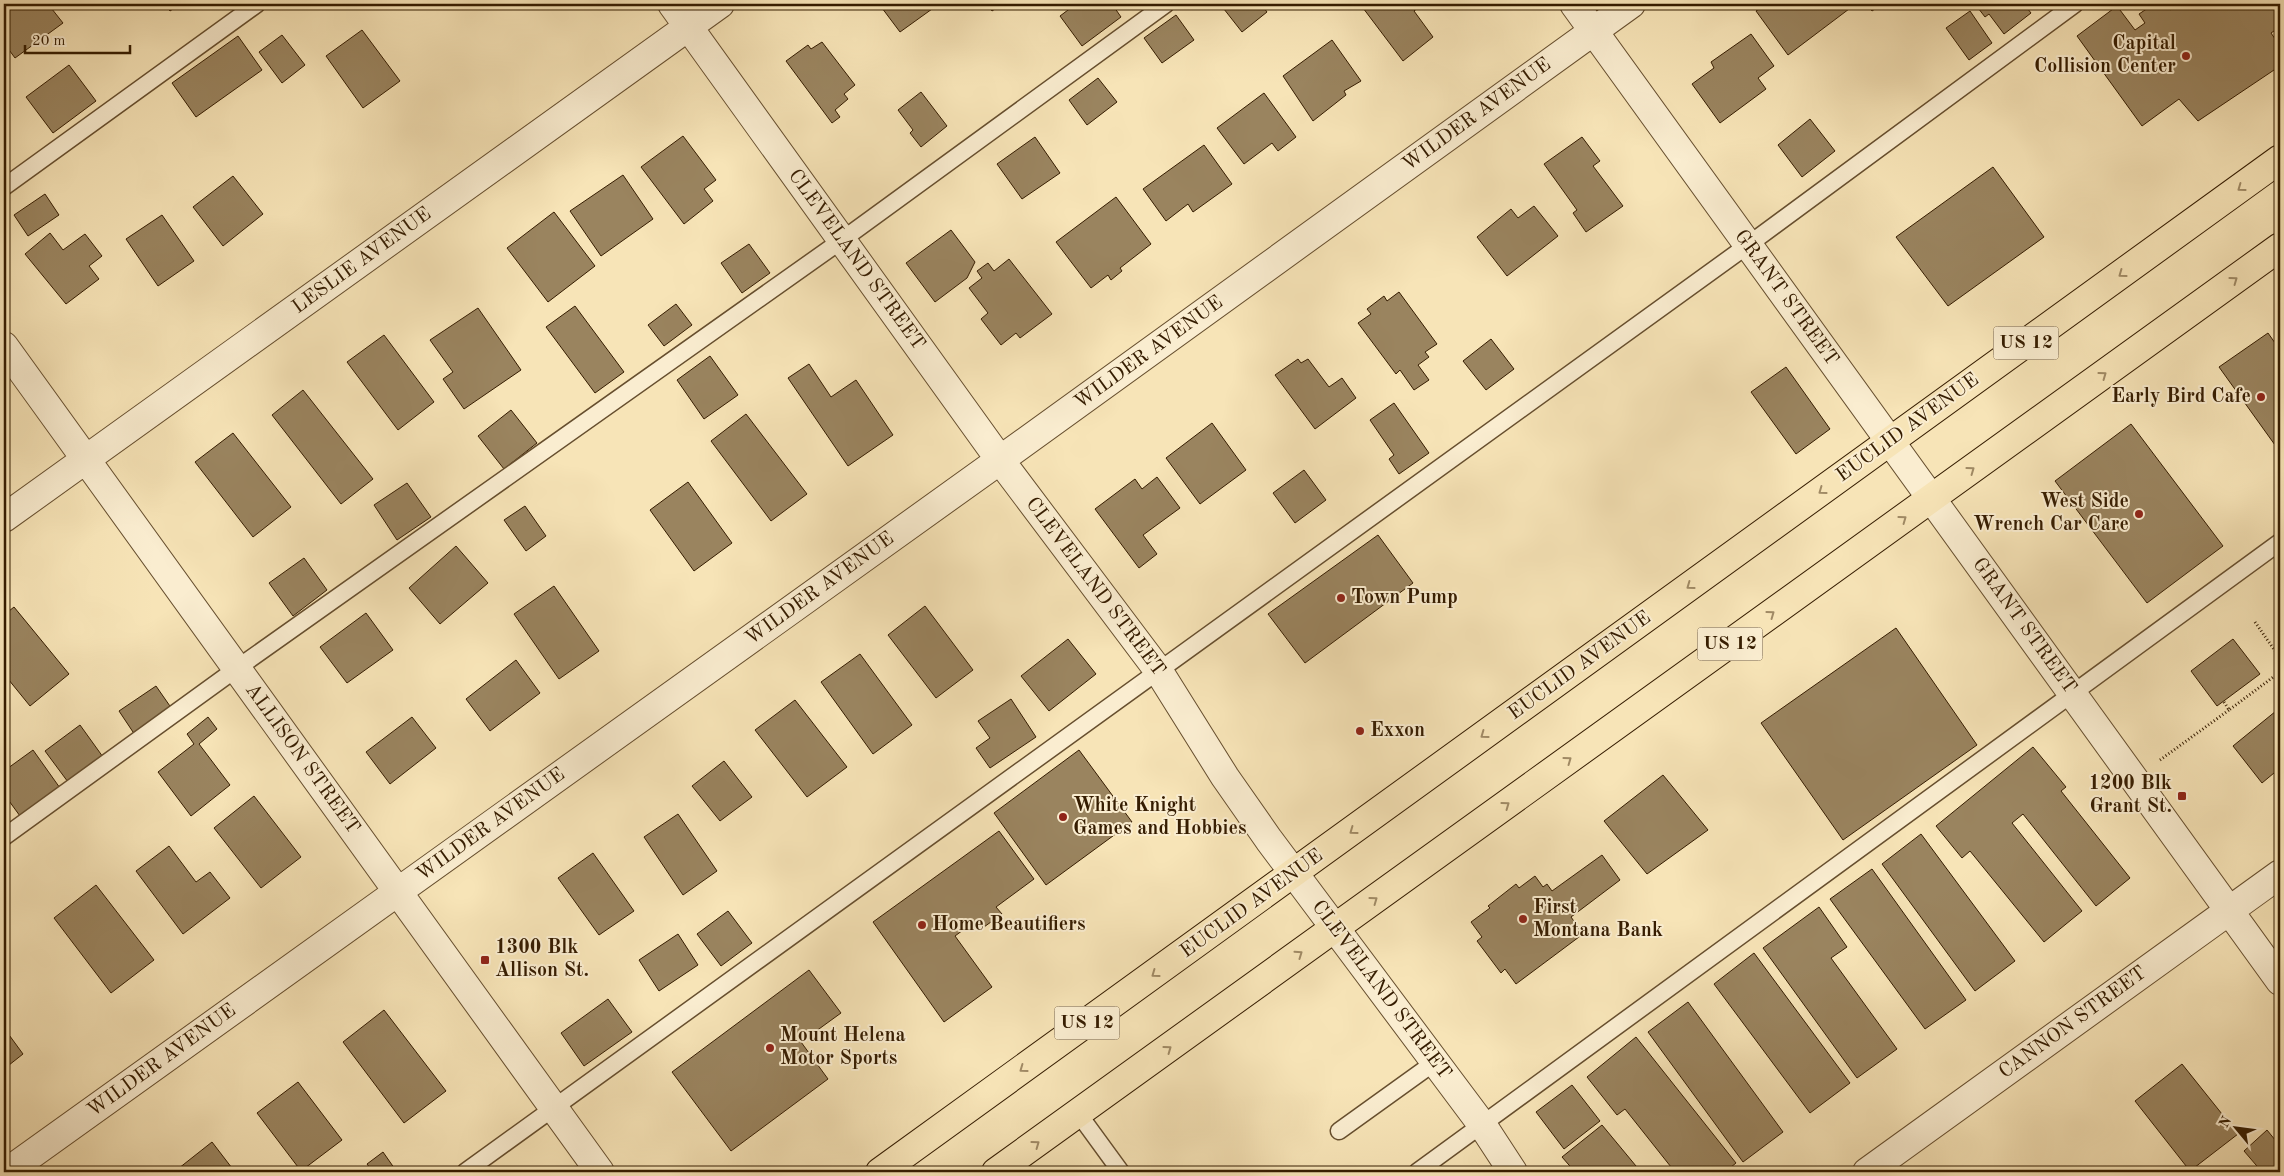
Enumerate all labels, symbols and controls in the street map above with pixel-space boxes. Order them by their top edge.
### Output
scale bar [25,22,130,54]
text: 20 m [32,34,66,49]
place label: Capital Collision Center [2034,34,2176,77]
marker: Capital Collision Center [2180,50,2192,62]
street label: WILDER AVENUE [1399,55,1555,175]
street label: CLEVELAND STREET [784,166,928,354]
one-way arrow [2237,182,2247,191]
street label: LESLIE AVENUE [289,204,435,318]
street label: GRANT STREET [1730,227,1842,369]
one-way arrow [2119,268,2128,276]
one-way arrow [2229,277,2238,286]
street label: WILDER AVENUE [1071,293,1227,413]
road number: US 12 [1994,326,2058,359]
street label: EUCLID AVENUE [1833,370,1983,486]
one-way arrow [2097,372,2107,381]
place label: Early Bird Cafe [2111,387,2251,407]
marker: Early Bird Cafe [2255,391,2267,403]
one-way arrow [1965,467,1975,476]
one-way arrow [1818,485,1828,494]
place label: West Side Wrench Car Care [1973,492,2129,535]
street label: CLEVELAND STREET [1021,494,1169,680]
marker: West Side Wrench Car Care [2133,508,2145,520]
one-way arrow [1897,516,1907,525]
street label: WILDER AVENUE [742,529,898,649]
street label: GRANT STREET [1968,555,2080,697]
one-way arrow [1686,580,1696,589]
place label: Town Pump [1351,588,1458,608]
marker: Town Pump [1335,592,1347,604]
street label: EUCLID AVENUE [1505,608,1655,724]
one-way arrow [1765,611,1775,620]
road number: US 12 [1698,628,1762,661]
street label: ALLISON STREET [241,680,363,838]
place label: Exxon [1370,721,1425,741]
marker: Exxon [1354,725,1366,737]
one-way arrow [1481,730,1490,738]
one-way arrow [1562,757,1572,766]
street label: WILDER AVENUE [413,765,569,885]
place label: 1200 Blk Grant St. [2088,774,2172,817]
marker: 1200 Blk Grant St. [2176,790,2188,802]
place label: White Knight Games and Hobbies [1073,796,1246,839]
one-way arrow [1500,802,1510,811]
marker: White Knight Games and Hobbies [1057,811,1069,823]
one-way arrow [1349,825,1359,834]
street label: EUCLID AVENUE [1177,846,1327,962]
street label: CLEVELAND STREET [1307,897,1455,1083]
one-way arrow [1368,897,1378,906]
place label: First Montana Bank [1533,898,1663,941]
marker: First Montana Bank [1517,913,1529,925]
place label: Home Beautifiers [932,915,1086,935]
marker: Home Beautifiers [916,919,928,931]
place label: 1300 Blk Allison St. [495,938,589,981]
one-way arrow [1294,951,1303,960]
marker: 1300 Blk Allison St. [479,954,491,966]
street label: CANNON STREET [1996,963,2150,1083]
one-way arrow [1151,968,1161,977]
street label: WILDER AVENUE [84,1001,240,1121]
road number: US 12 [1054,1006,1120,1040]
place label: Mount Helena Motor Sports [780,1026,906,1069]
marker: Mount Helena Motor Sports [764,1042,776,1054]
one-way arrow [1162,1046,1172,1055]
one-way arrow [1019,1063,1029,1072]
north arrow [2212,1104,2262,1154]
text: N [2217,1114,2234,1130]
one-way arrow [1030,1141,1040,1150]

